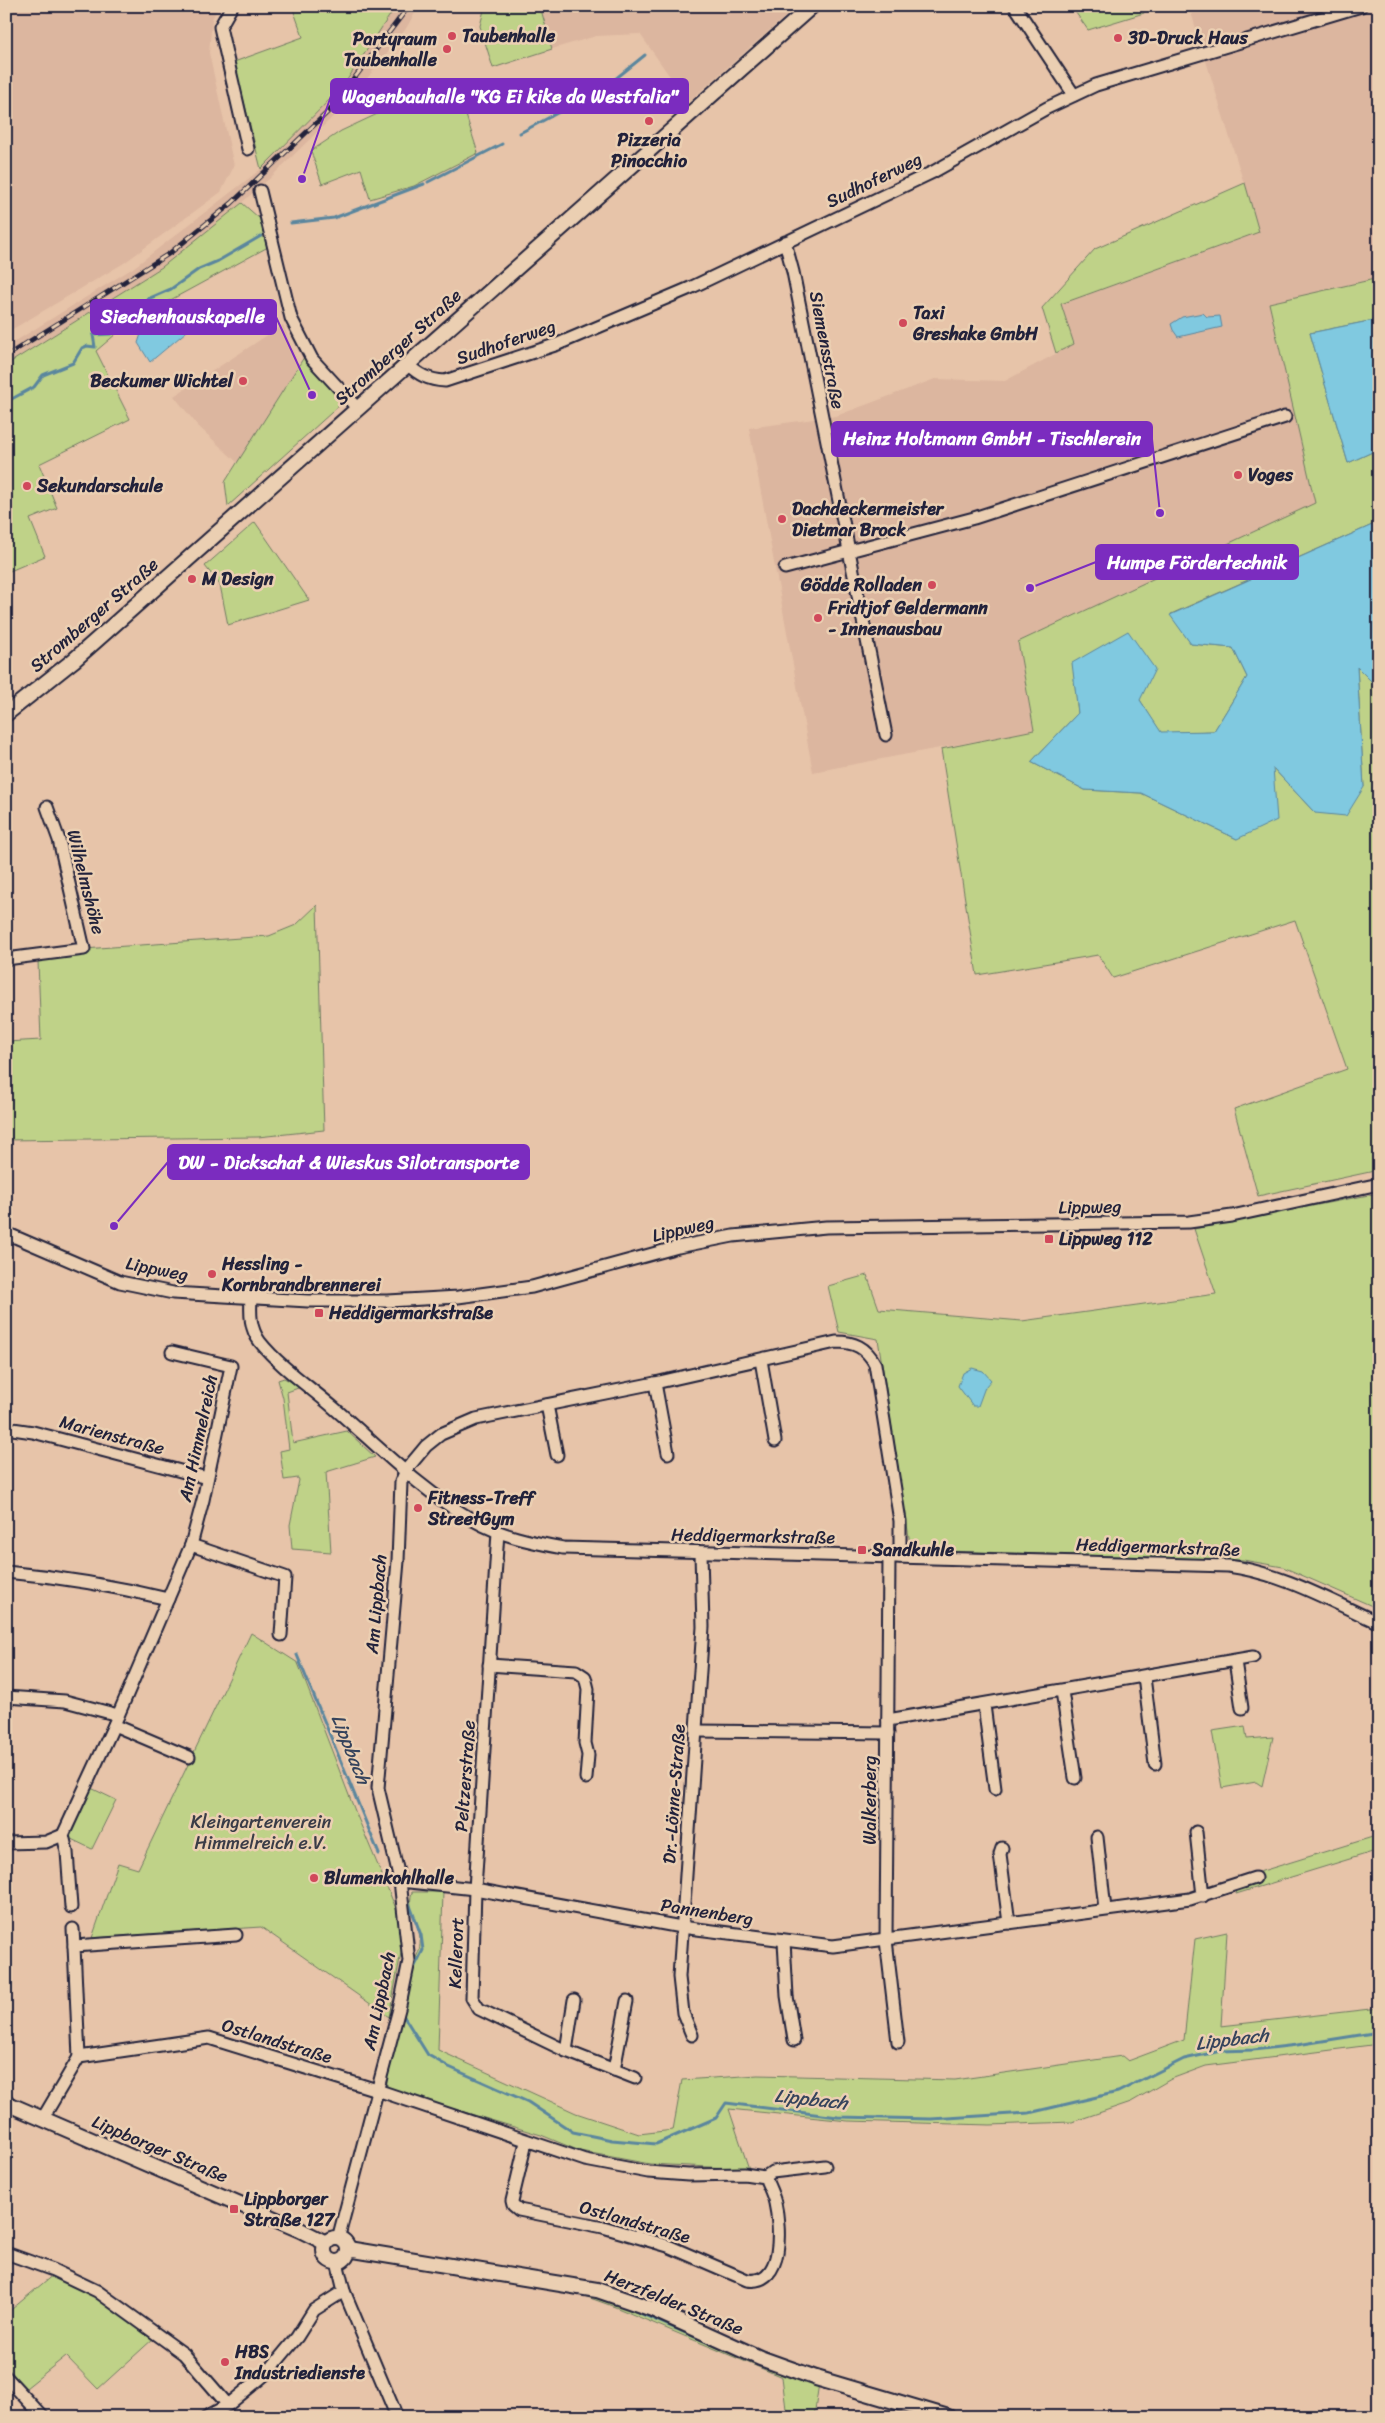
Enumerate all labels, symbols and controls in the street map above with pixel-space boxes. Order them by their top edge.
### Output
place label: Taubenhalle [462,20,556,52]
place label: 3D-Druck Haus [1127,22,1248,54]
place label: Partyraum Taubenhalle [344,23,438,76]
marker: Taubenhalle [446,30,458,42]
marker: 3D-Druck Haus [1112,32,1124,44]
marker: Partyraum Taubenhalle [441,43,453,55]
callout: Wagenbauhalle "KG Ei kike da Westfalia" [331,79,688,113]
text: Wagenbauhalle "KG Ei kike da Westfalia" [342,80,680,113]
marker: Pizzeria Pinocchio [643,115,655,127]
place label: Pizzeria Pinocchio [611,124,688,177]
street label: Sudhoferweg [820,143,928,217]
street label: Stromberger Straße [327,281,469,413]
street label: Siemensstraße [800,288,854,412]
place label: Taxi Greshake GmbH [912,297,1038,350]
callout: Siechenhauskapelle [91,300,276,334]
text: Siechenhauskapelle [100,300,265,333]
street label: Sudhoferweg [452,310,560,374]
marker: Taxi Greshake GmbH [897,317,909,329]
place label: Beckumer Wichtel [90,365,234,397]
marker: Beckumer Wichtel [237,375,249,387]
callout: Heinz Holtmann GmbH - Tischlerein [832,422,1152,456]
text: Heinz Holtmann GmbH - Tischlerein [842,422,1142,455]
place label: Voges [1248,459,1294,491]
marker: Voges [1232,469,1244,481]
place label: Sekundarschule [36,470,164,502]
marker: Sekundarschule [21,480,33,492]
place label: Dachdeckermeister Dietmar Brock [792,493,945,546]
marker: Dachdeckermeister Dietmar Brock [776,513,788,525]
callout: Humpe Fördertechnik [1096,545,1298,579]
text: Humpe Fördertechnik [1106,546,1288,579]
street label: Stromberger Straße [22,549,166,681]
place label: M Design [201,563,274,595]
place label: Gödde Rolladen [800,569,922,601]
marker: M Design [186,573,198,585]
marker: Gödde Rolladen [926,579,938,591]
place label: Fridtjof Geldermann - Innenausbau [827,592,988,645]
marker: Fridtjof Geldermann - Innenausbau [812,612,824,624]
street label: Wilhelmshöhe [58,826,114,938]
callout: DW - Dickschat & Wieskus Silotransporte [168,1145,529,1179]
text: DW - Dickschat & Wieskus Silotransporte [178,1146,520,1179]
street label: Lippweg [1058,1190,1122,1224]
street label: Lippweg [649,1206,717,1252]
place label: Lippweg 112 [1059,1223,1153,1255]
marker: Lippweg 112 [1043,1233,1055,1245]
street label: Lippweg [123,1247,191,1291]
place label: Hessling - Kornbrandbrennerei [221,1248,382,1301]
marker: Hessling - Kornbrandbrennerei [206,1268,218,1280]
place label: Heddigermarkstraße [328,1297,493,1329]
marker: Heddigermarkstraße [313,1307,325,1319]
street label: Am Himmelreich [169,1371,227,1506]
street label: Marienstraße [56,1406,168,1464]
place label: Fitness-Treff StreetGym [427,1482,537,1535]
marker: Fitness-Treff StreetGym [412,1502,424,1514]
street label: Heddigermarkstraße [671,1519,836,1553]
street label: Heddigermarkstraße [1076,1528,1241,1566]
place label: Sandkuhle [871,1534,954,1566]
marker: Sandkuhle [856,1544,868,1556]
street label: Am Lippbach [356,1553,396,1656]
water label: Lippbach [322,1709,381,1791]
street label: Peltzerstraße [445,1719,485,1833]
street label: Dr.-Lönne-Straße [653,1723,695,1865]
street label: Walkerberg [854,1755,886,1845]
park label: Kleingartenverein Himmelreich e.V. [191,1806,332,1859]
place label: Blumenkohlhalle [324,1862,455,1894]
marker: Blumenkohlhalle [308,1872,320,1884]
street label: Pannenberg [658,1889,756,1935]
street label: Kellerort [439,1917,473,1989]
street label: Am Lippbach [353,1949,405,2054]
street label: Ostlandstraße [218,2009,336,2073]
water label: Lippbach [1194,2018,1272,2060]
water label: Lippbach [773,2079,851,2119]
street label: Lippborger Straße [87,2106,233,2192]
place label: Lippborger Straße 127 [243,2183,336,2236]
street label: Ostlandstraße [576,2191,694,2253]
marker: Lippborger Straße 127 [228,2203,240,2215]
street label: Herzfelder Straße [600,2260,748,2344]
place label: HBS Industriedienste [234,2336,365,2389]
marker: HBS Industriedienste [219,2356,231,2368]

